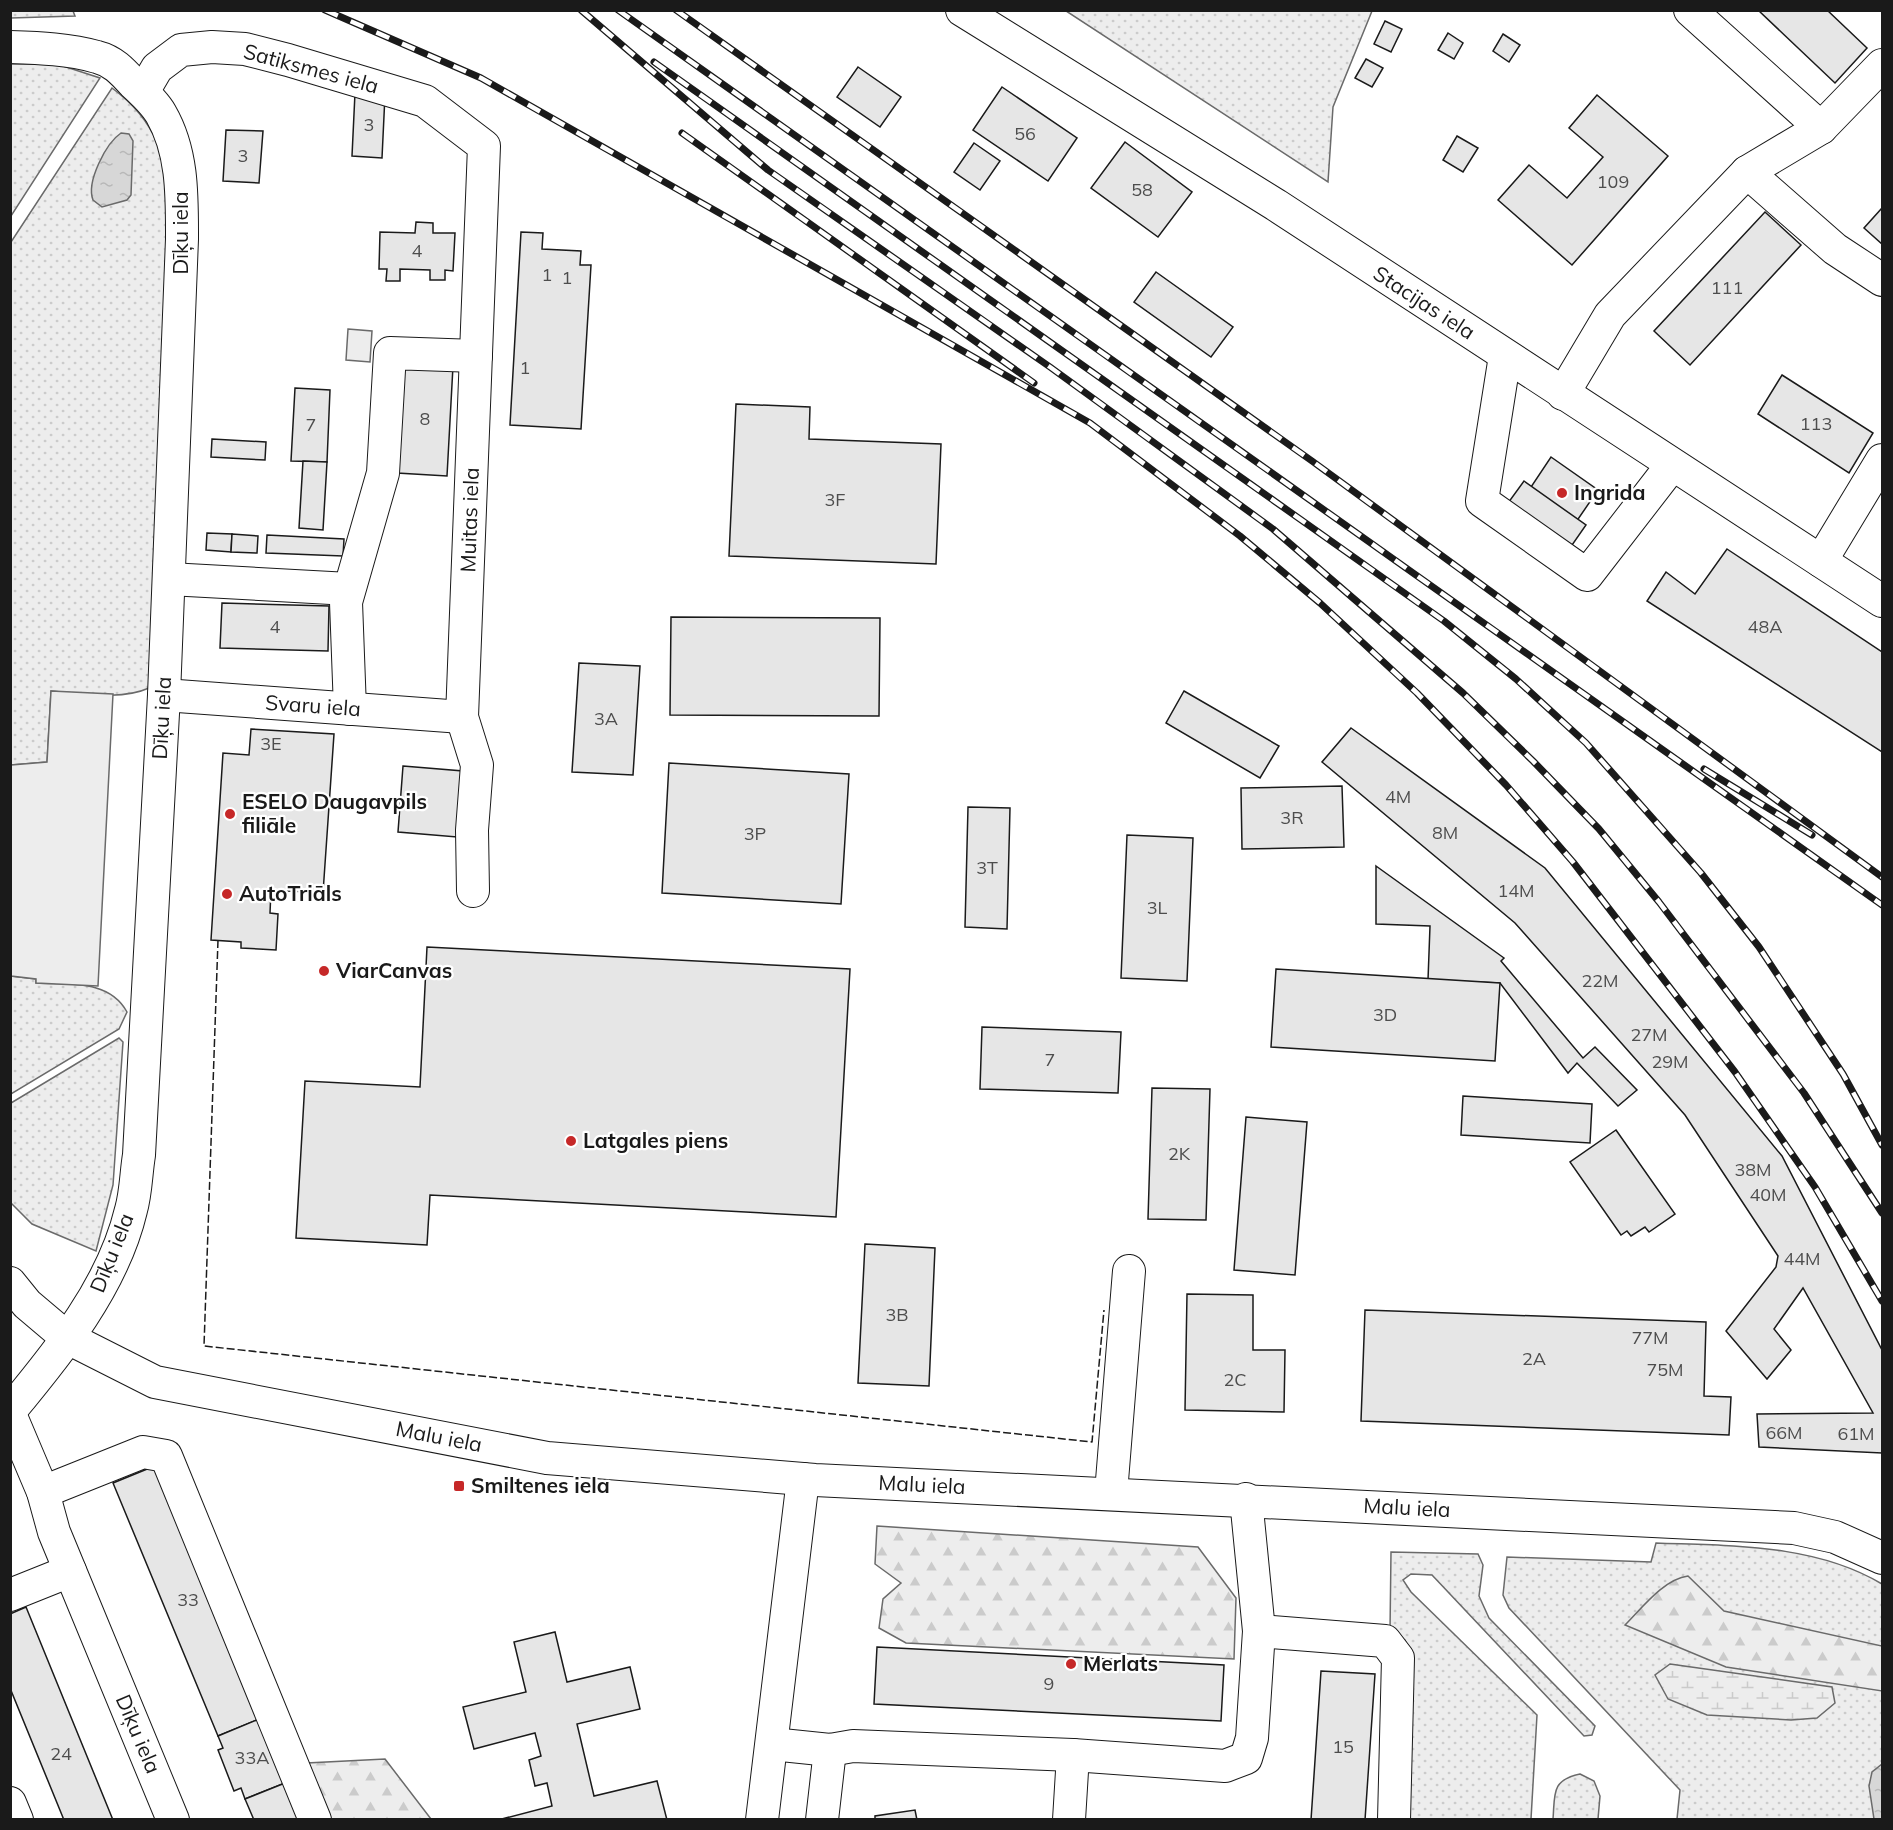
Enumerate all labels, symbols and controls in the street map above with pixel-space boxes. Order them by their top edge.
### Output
street label: Satiksmes iela [241,38,382,99]
house number: 3 [364,113,374,136]
house number: 56 [1014,122,1036,145]
house number: 3 [238,144,248,167]
house number: 109 [1597,170,1629,193]
house number: 58 [1131,178,1153,201]
street label: Dīķu iela [167,191,195,275]
house number: 4 [412,239,423,262]
street label: Stacijas iela [1369,260,1480,345]
house number: 1 [542,263,552,286]
house number: 1 [562,266,572,289]
house number: 111 [1711,276,1743,299]
house number: 1 [520,356,530,379]
house number: 8 [420,407,430,430]
house number: 113 [1800,412,1832,435]
house number: 7 [306,413,316,436]
street label: Muitas iela [454,467,484,573]
place label: Ingrida [1574,479,1645,505]
marker: Ingrida [1555,486,1569,500]
house number: 3F [825,488,845,511]
house number: 4 [270,615,281,638]
house number: 48A [1748,615,1782,638]
street label: Dīķu iela [146,676,178,760]
street label: Svaru iela [264,689,362,721]
house number: 3A [594,707,618,730]
house number: 3E [260,732,282,755]
house number: 4M [1385,785,1411,808]
place label: ESELO Daugavpils filiāle [242,788,427,838]
house number: 3R [1280,806,1304,829]
marker: ESELO Daugavpils filiāle [223,807,237,821]
house number: 8M [1432,821,1458,844]
house number: 3P [744,822,766,845]
house number: 3T [976,856,998,879]
house number: 14M [1497,879,1535,902]
place label: AutoTriāls [239,880,342,906]
marker: AutoTriāls [220,887,234,901]
house number: 3L [1147,896,1167,919]
place label: ViarCanvas [335,957,452,983]
marker: ViarCanvas [317,964,331,978]
house number: 22M [1581,969,1619,992]
house number: 3D [1373,1003,1397,1026]
house number: 27M [1630,1023,1668,1046]
house number: 7 [1045,1048,1055,1071]
house number: 29M [1651,1050,1689,1073]
place label: Latgales piens [583,1127,728,1153]
marker: Latgales piens [564,1134,578,1148]
house number: 2K [1168,1142,1191,1165]
house number: 38M [1734,1158,1772,1181]
house number: 40M [1749,1183,1787,1206]
street label: Dīķu iela [83,1209,141,1297]
house number: 44M [1783,1247,1821,1270]
house number: 3B [885,1303,909,1326]
house number: 77M [1631,1326,1669,1349]
house number: 2A [1522,1347,1546,1370]
house number: 75M [1646,1358,1684,1381]
house number: 2C [1223,1368,1247,1391]
street label: Malu iela [394,1415,484,1457]
house number: 66M [1765,1421,1803,1444]
house number: 61M [1837,1422,1875,1445]
street label: Malu iela [878,1469,966,1499]
place label: Smiltenes iela [471,1472,610,1498]
marker: Smiltenes iela [452,1479,466,1493]
street label: Malu iela [1363,1492,1451,1522]
house number: 33 [177,1588,199,1611]
place label: Merlats [1083,1650,1158,1676]
marker: Merlats [1064,1657,1078,1671]
house number: 9 [1044,1672,1054,1695]
street label: Dīķu iela [109,1690,167,1778]
house number: 15 [1332,1735,1354,1758]
house number: 24 [50,1742,72,1765]
house number: 33A [235,1746,269,1769]

